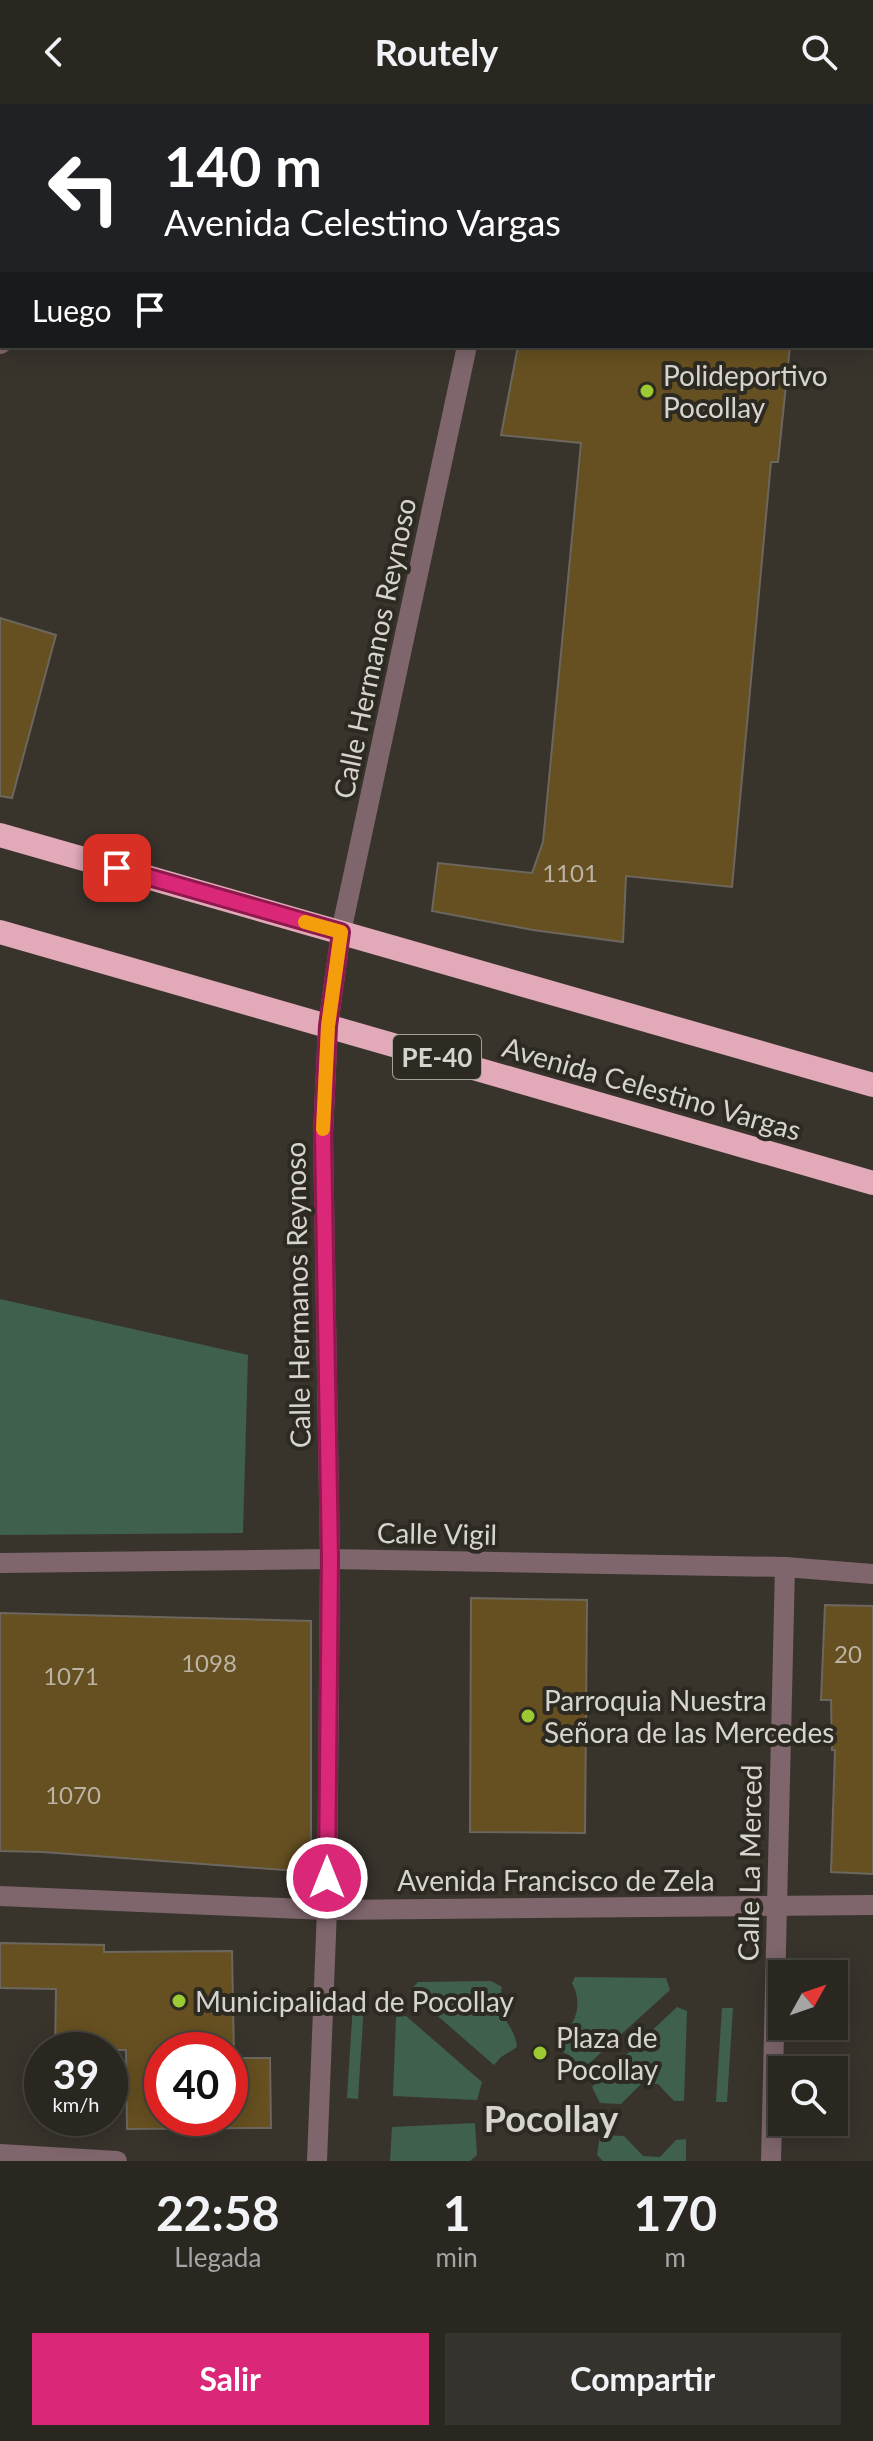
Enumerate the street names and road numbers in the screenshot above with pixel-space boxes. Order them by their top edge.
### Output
street label: Calle Hermanos Reynoso [326,495,422,801]
street label: Avenida Celestino Vargas [499,1029,805,1147]
road number: PE-40 [393,1035,481,1079]
street label: Calle Hermanos Reynoso [277,1142,317,1448]
street label: Calle Vigil [377,1515,497,1551]
street label: Calle La Merced [730,1764,768,1962]
street label: Avenida Francisco de Zela [397,1863,715,1897]

